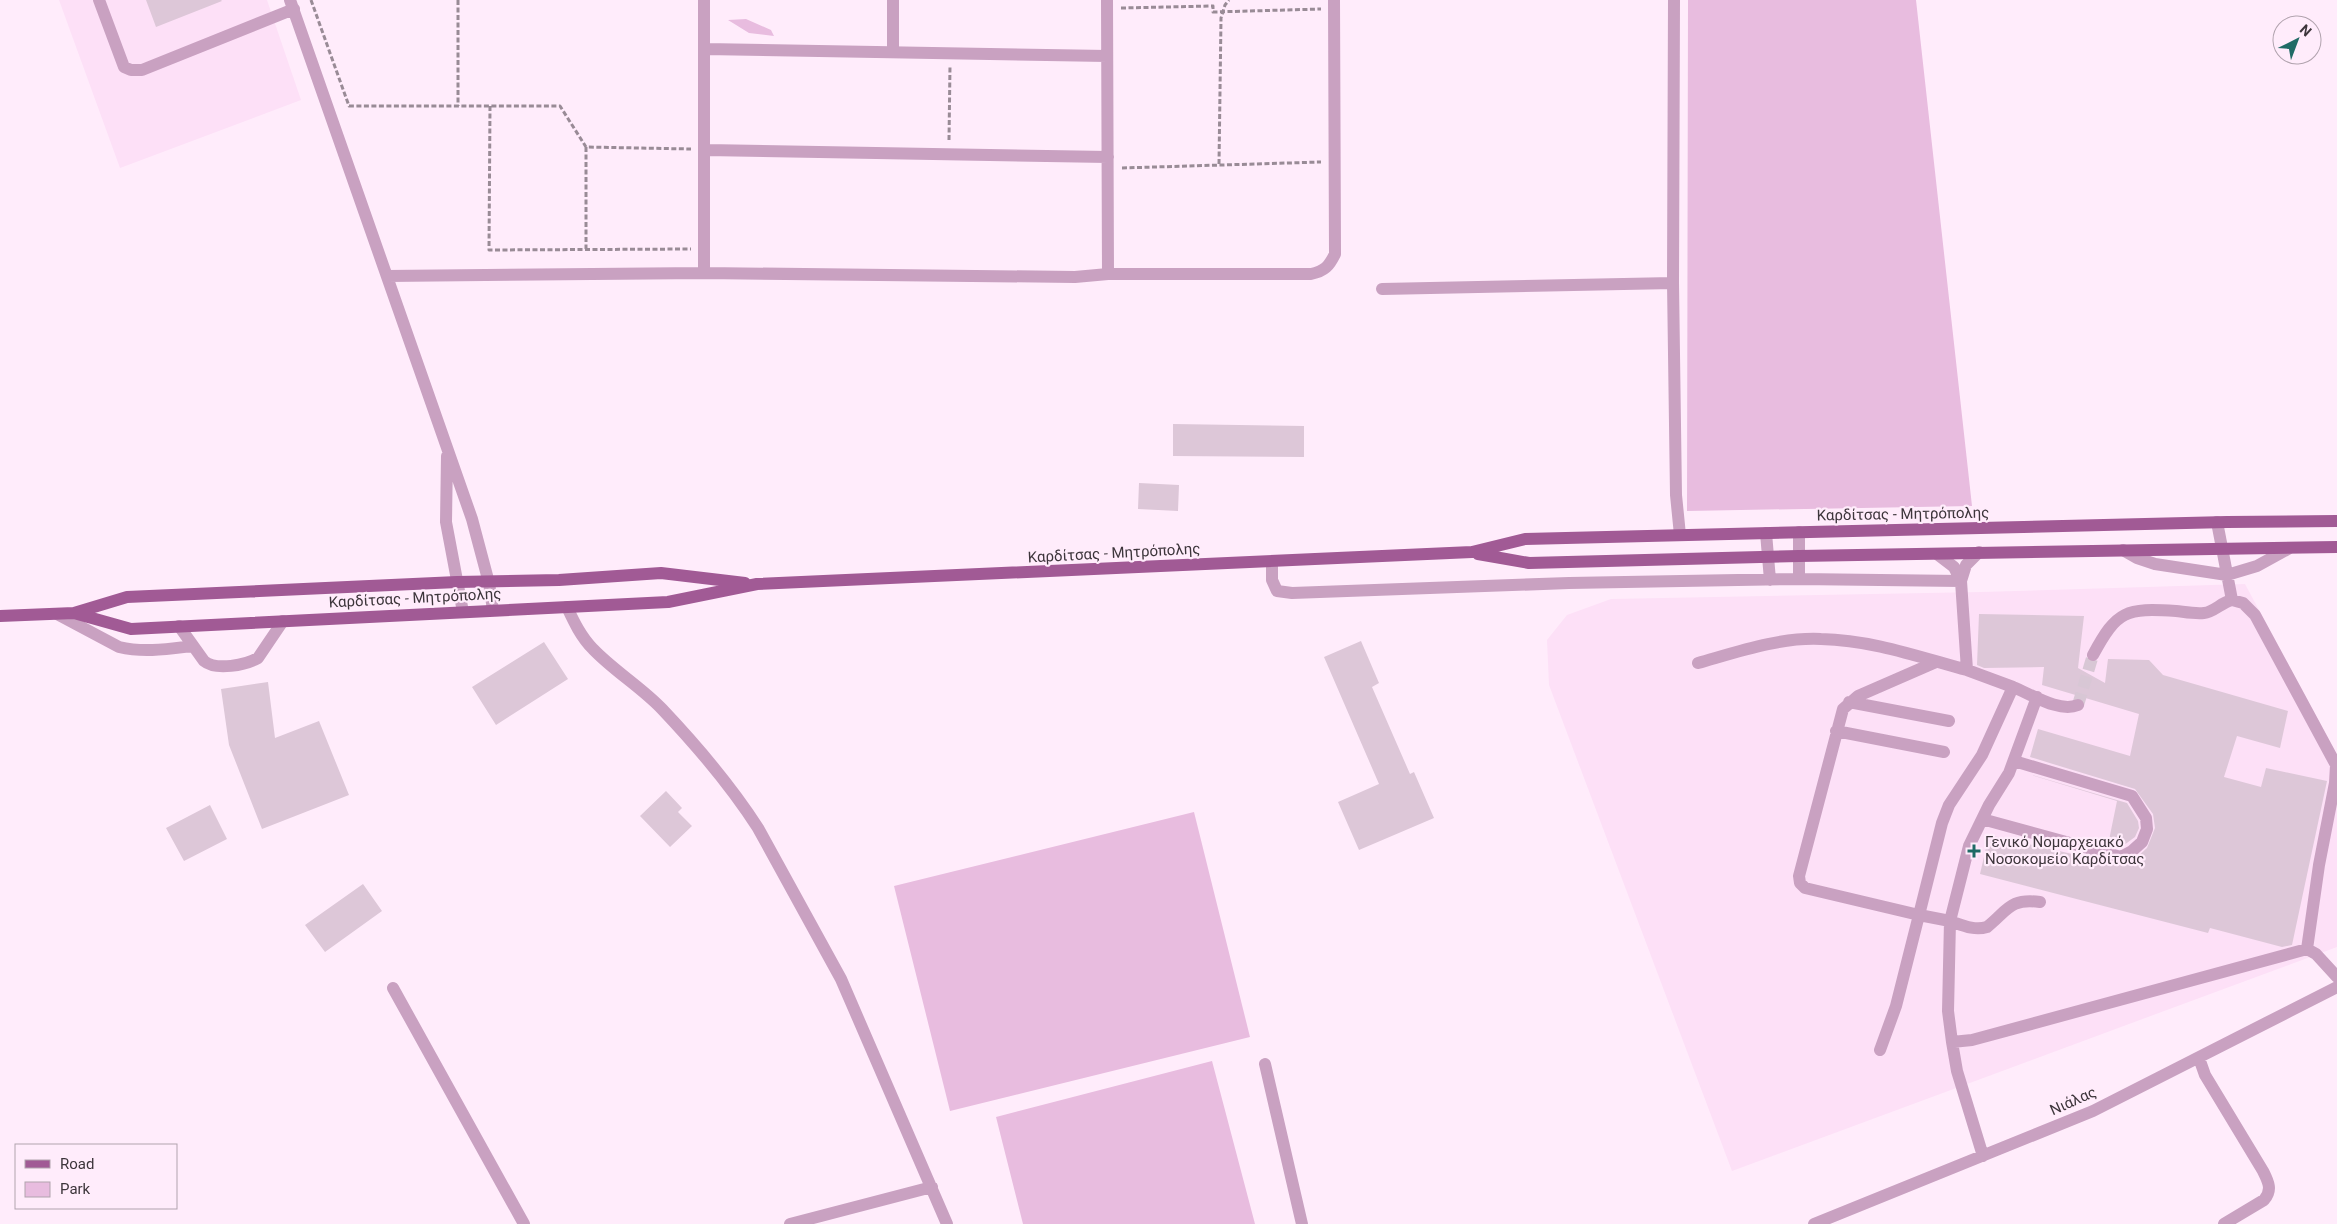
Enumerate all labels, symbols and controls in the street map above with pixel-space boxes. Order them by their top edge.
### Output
north arrow [2272,15,2322,65]
text: N [2297,21,2315,40]
street label: Καρδίτσας - Μητρόπολης [1816,503,1990,525]
street label: Καρδίτσας - Μητρόπολης [1027,539,1201,567]
street label: Καρδίτσας - Μητρόπολης [328,584,502,612]
place label: Γενικό Νομαρχειακό Νοσοκομείο Καρδίτσας [1985,833,2144,868]
marker: Γενικό Νομαρχειακό Νοσοκομείο Καρδίτσας [1967,844,1981,858]
street label: Νιάλας [2047,1083,2099,1119]
legend [15,1144,178,1209]
text: Road [60,1155,94,1173]
text: Park [60,1180,91,1198]

